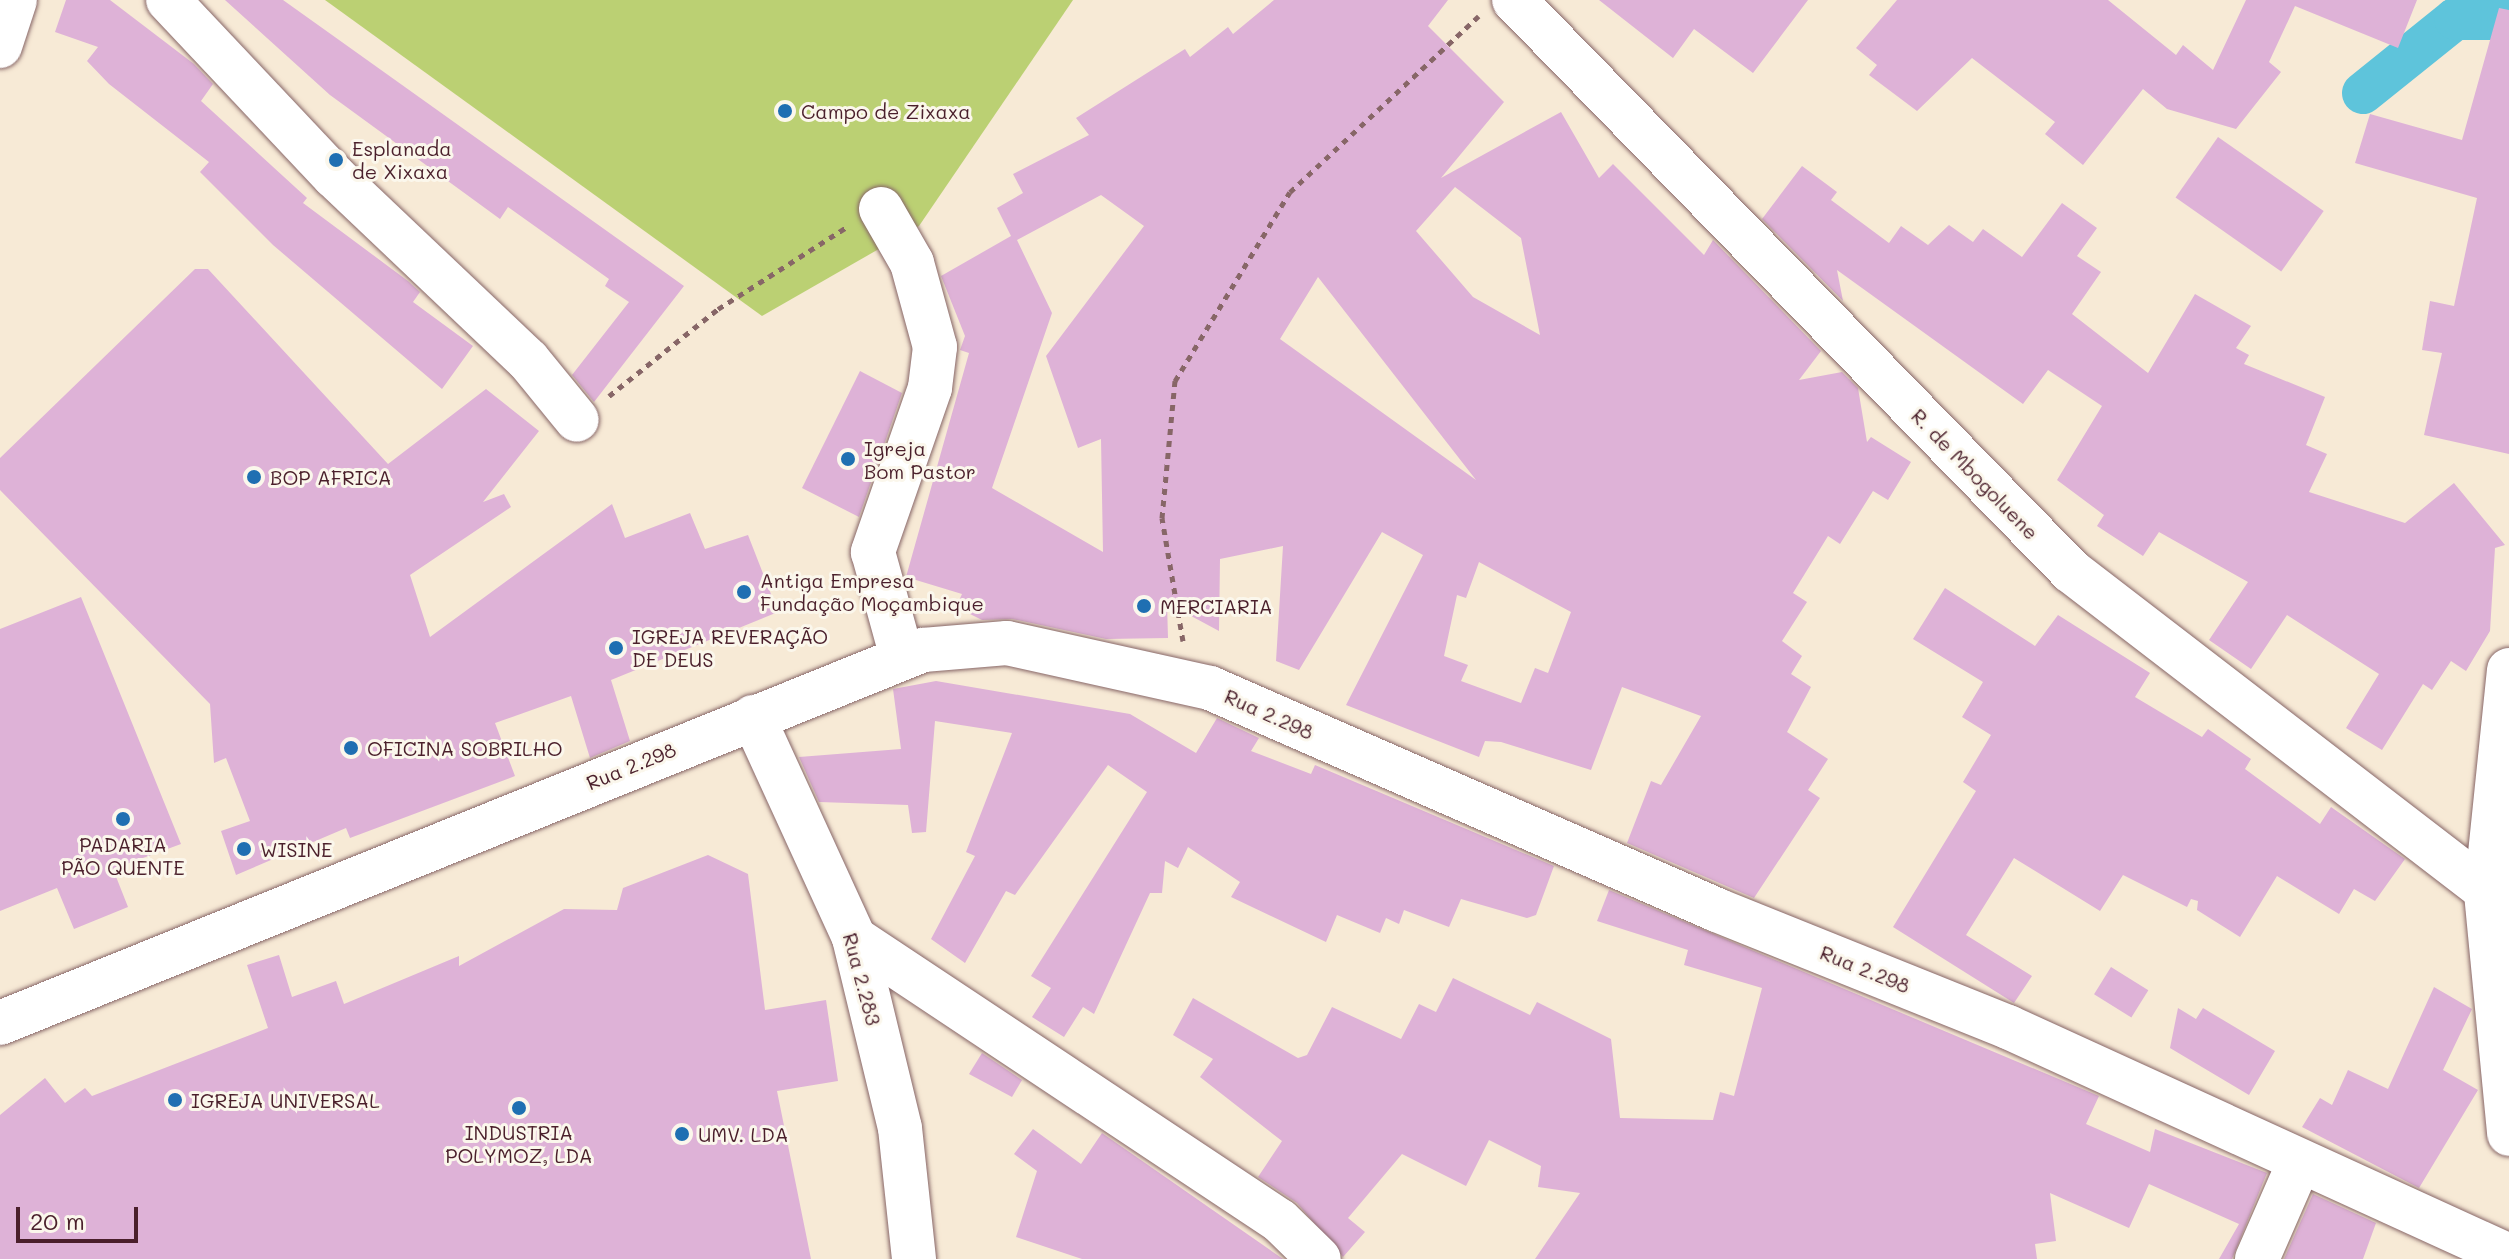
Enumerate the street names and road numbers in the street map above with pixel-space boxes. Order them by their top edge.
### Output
street label: R. de Mbogoluene [1906,404,2044,544]
street label: Rua 2.298 [1221,684,1317,744]
street label: Rua 2.298 [583,737,679,795]
street label: Rua 2.283 [838,930,886,1028]
street label: Rua 2.298 [1817,940,1913,998]

